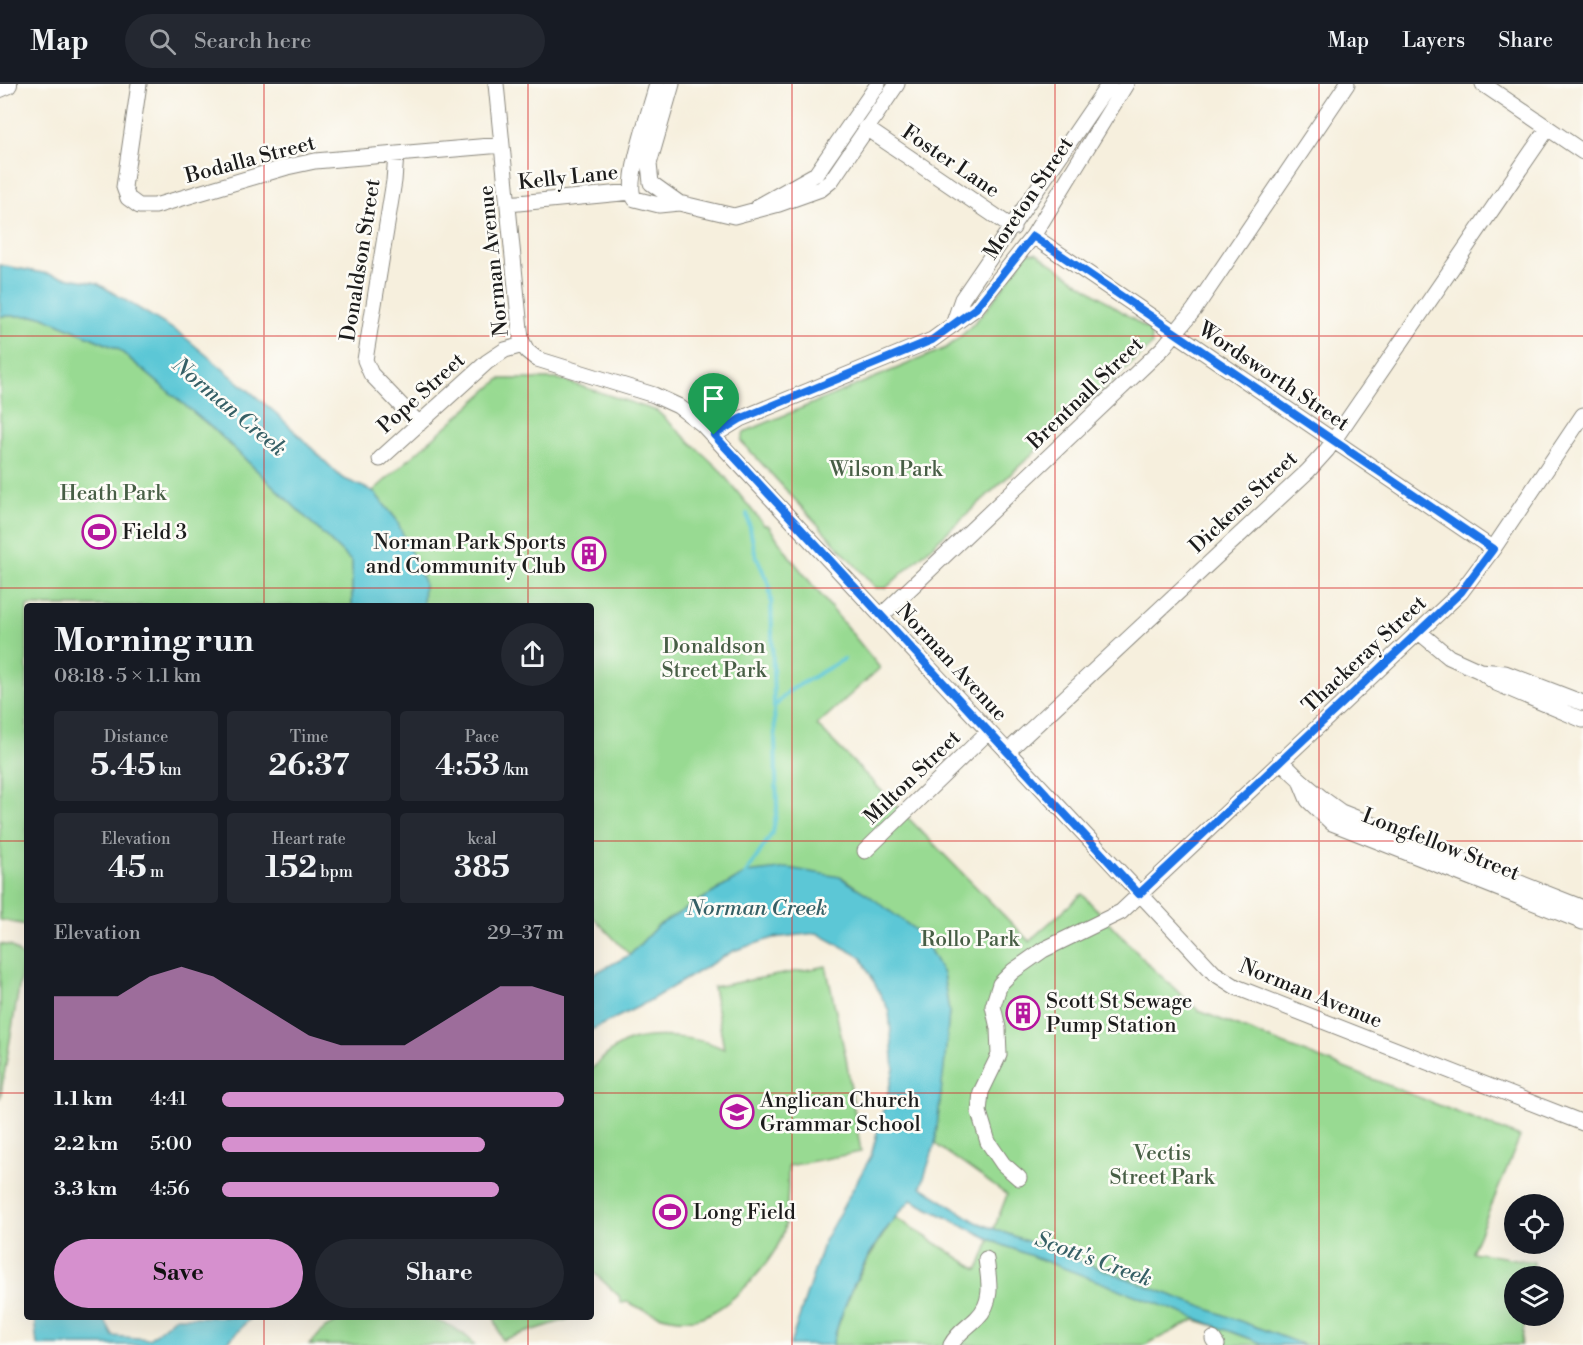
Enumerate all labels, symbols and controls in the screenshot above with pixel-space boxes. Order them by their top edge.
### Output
search box [125,14,545,68]
text: Map [30,24,89,59]
icon: search [146,25,179,58]
text: Search here [194,28,311,55]
text: Map [1328,28,1369,54]
text: Layers [1402,28,1465,54]
text: Share [1498,28,1553,54]
street label: Foster Lane [897,120,1004,204]
street label: Bodalla Street [181,130,319,190]
street label: Moreton Street [978,132,1080,265]
street label: Kelly Lane [517,160,619,196]
street label: Donaldson Street [335,176,387,343]
street label: Norman Avenue [473,184,515,338]
street label: Wordsworth Street [1192,316,1355,437]
street label: Brentnall Street [1022,331,1149,456]
street label: Pope Street [373,347,471,440]
water label: Norman Creek [166,351,292,463]
pin [688,373,739,435]
icon: arrive [697,382,730,415]
street label: Dickens Street [1184,446,1304,559]
park label: Wilson Park [829,457,944,483]
park label: Heath Park [60,481,167,507]
sports icon: Field 3 [81,514,117,550]
place label: Field 3 [122,520,187,546]
place label: Norman Park Sports and Community Club [366,530,566,580]
building icon: Norman Park Sports and Community Club [571,536,607,572]
street label: Thackeray Street [1297,590,1433,719]
street label: Norman Avenue [890,598,1013,727]
text: Morning run [54,621,254,662]
button: share [501,623,564,686]
park label: Donaldson Street Park [661,634,768,684]
text: 08:18 · 5 × 1.1 km [54,664,201,689]
street label: Milton Street [859,725,967,830]
text: Distance [104,727,168,747]
text: Time [290,727,328,747]
text: Pace [465,727,499,747]
text: 5.45 [90,747,156,785]
text: 26:37 [269,747,349,785]
text: 4:53 [435,747,500,785]
text: km [156,760,182,780]
text: /km [500,760,529,780]
street label: Longfellow Street [1358,803,1524,887]
text: Elevation [101,829,171,849]
text: Heart rate [272,829,346,849]
text: kcal [467,829,497,849]
text: 45 [108,849,147,887]
text: 152 [265,849,317,887]
text: 385 [454,849,510,887]
text: m [147,862,164,882]
text: bpm [317,862,353,882]
water label: Norman Creek [686,895,827,922]
text: Elevation [54,921,141,946]
text: 29–37 m [487,921,564,946]
park label: Rollo Park [921,927,1020,953]
street label: Norman Avenue [1235,953,1386,1034]
place label: Scott St Sewage Pump Station [1046,989,1192,1039]
building icon: Scott St Sewage Pump Station [1005,995,1041,1031]
text: 1.1 km [54,1087,113,1112]
text: 4:41 [150,1087,187,1112]
place label: Anglican Church Grammar School [759,1088,921,1138]
school or university icon: Anglican Church Grammar School [719,1094,755,1130]
text: 2.2 km [54,1132,118,1157]
text: 5:00 [150,1132,192,1157]
park label: Vectis Street Park [1109,1141,1216,1191]
text: 3.3 km [54,1177,117,1202]
text: 4:56 [150,1177,190,1202]
sports icon: Long Field [652,1194,688,1230]
map controls [1504,1194,1564,1326]
button: locate [1504,1194,1564,1254]
place label: Long Field [693,1200,796,1226]
water label: Scott's Creek [1031,1226,1156,1293]
button: Save [54,1239,303,1308]
button: Share [315,1239,564,1308]
button: layers [1504,1266,1564,1326]

